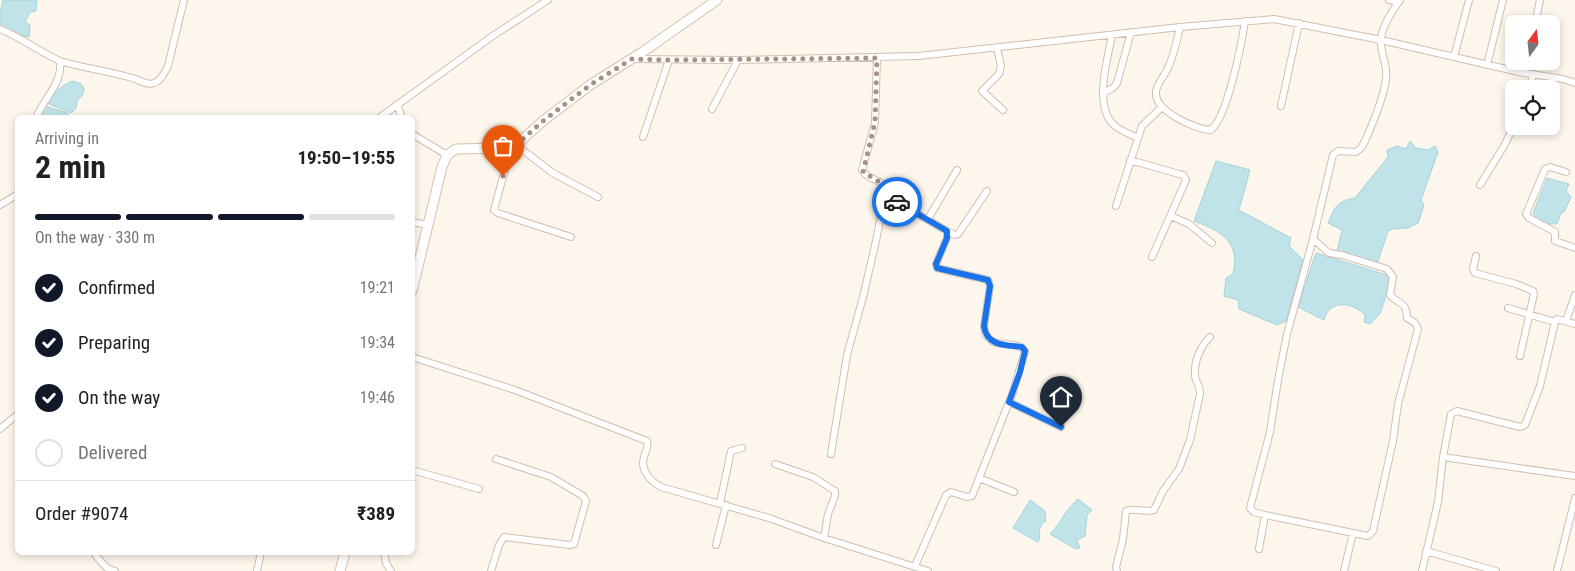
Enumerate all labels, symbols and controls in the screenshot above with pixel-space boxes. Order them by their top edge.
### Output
north arrow [1505,15,1560,70]
map controls [1505,15,1560,135]
button: locate [1505,80,1560,135]
pin [482,125,524,176]
text: Arriving in [35,129,99,148]
icon: bag [489,132,517,160]
text: 19:50–19:55 [297,146,395,169]
text: 2 min [35,148,106,186]
courier [872,177,922,227]
icon: car [883,188,911,216]
text: On the way · 330 m [35,228,155,247]
icon: check [35,274,63,302]
text: Confirmed [78,276,155,299]
text: 19:21 [360,278,395,297]
icon: check [35,329,63,357]
text: Preparing [78,331,150,354]
text: 19:34 [360,333,395,352]
pin [1040,376,1082,427]
icon: home [1047,383,1075,411]
icon: check [35,384,63,412]
text: On the way [78,386,160,409]
text: 19:46 [360,388,395,407]
text: Delivered [78,441,147,464]
text: Order #9074 [35,502,128,525]
text: ₹389 [357,502,395,525]

